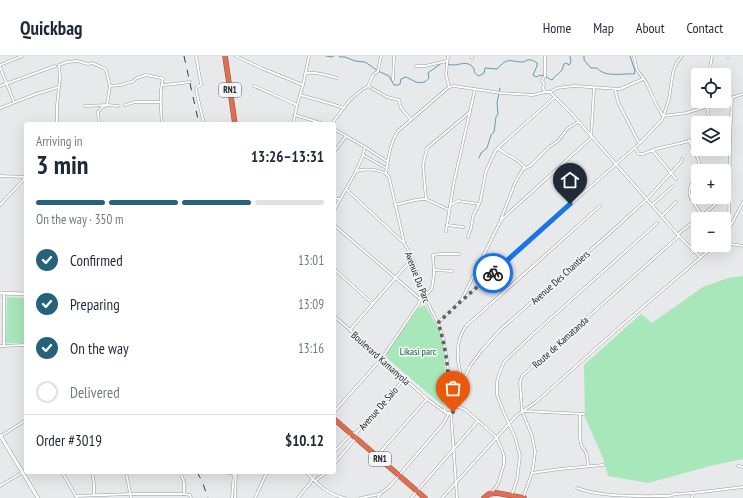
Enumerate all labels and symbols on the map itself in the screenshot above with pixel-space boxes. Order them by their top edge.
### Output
road number: RN1 [219,83,241,97]
pin [553,163,587,204]
street label: Avenue Des Chantiers [528,247,593,307]
street label: Avenue Du Parc [402,250,433,305]
courier [473,253,513,293]
street label: Route de Kamatanda [529,314,591,371]
street label: Boulevard Kamanyola [349,329,413,388]
park label: Likasi parc [400,345,437,358]
pin [436,371,470,412]
street label: Avenue De Saio [356,384,401,433]
road number: RN1 [369,452,391,466]

